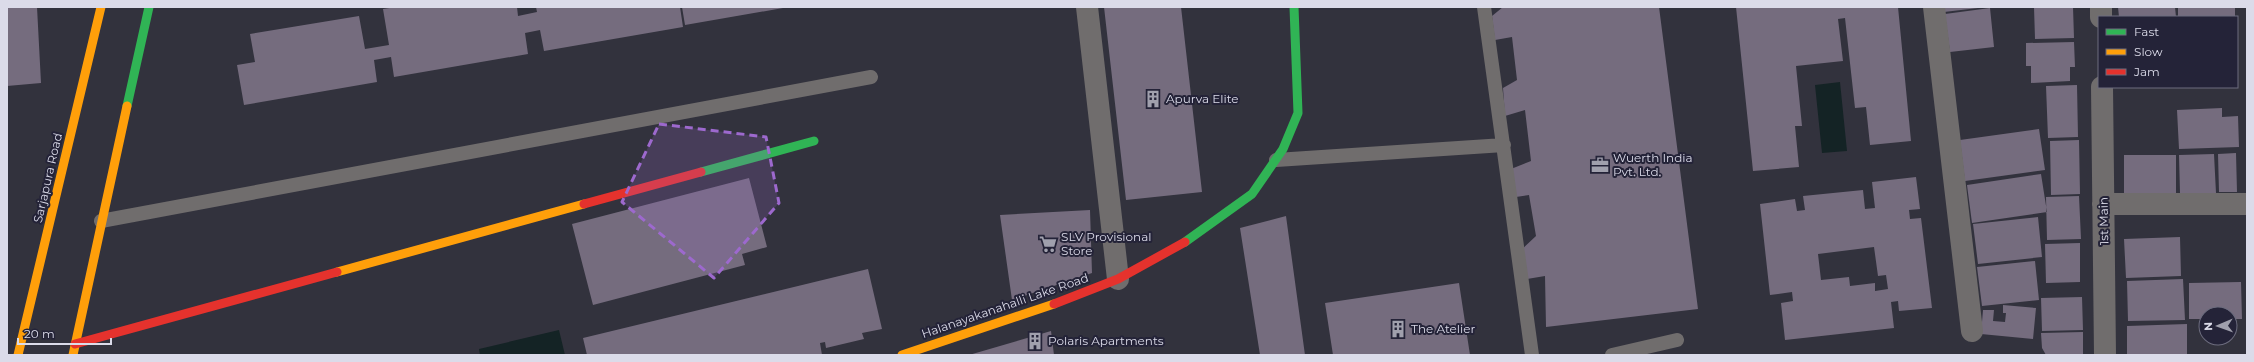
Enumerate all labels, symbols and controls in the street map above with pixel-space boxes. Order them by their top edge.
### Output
legend [2098,16,2238,88]
text: Fast [2134,24,2159,39]
text: Slow [2134,44,2163,59]
text: Jam [2133,64,2160,79]
building icon: Apurva Elite [1143,89,1163,109]
place label: Apurva Elite [1166,91,1239,106]
street label: Sarjapura Road [30,131,65,224]
place label: Wuerth India Pvt. Ltd. [1613,150,1693,179]
office icon: Wuerth India Pvt. Ltd. [1590,155,1610,175]
street label: 1st Main [2096,197,2111,245]
place label: SLV Provisional Store [1061,229,1151,258]
supermarket icon: SLV Provisional Store [1038,234,1058,254]
street label: Halanayakanahalli Lake Road [919,270,1090,341]
north arrow [2198,306,2238,346]
building icon: The Atelier [1388,319,1408,339]
scale bar [18,320,111,346]
place label: The Atelier [1411,321,1476,336]
text: N [2201,322,2215,331]
text: 20 m [24,326,55,341]
building icon: Polaris Apartments [1025,331,1045,351]
place label: Polaris Apartments [1048,333,1164,348]

